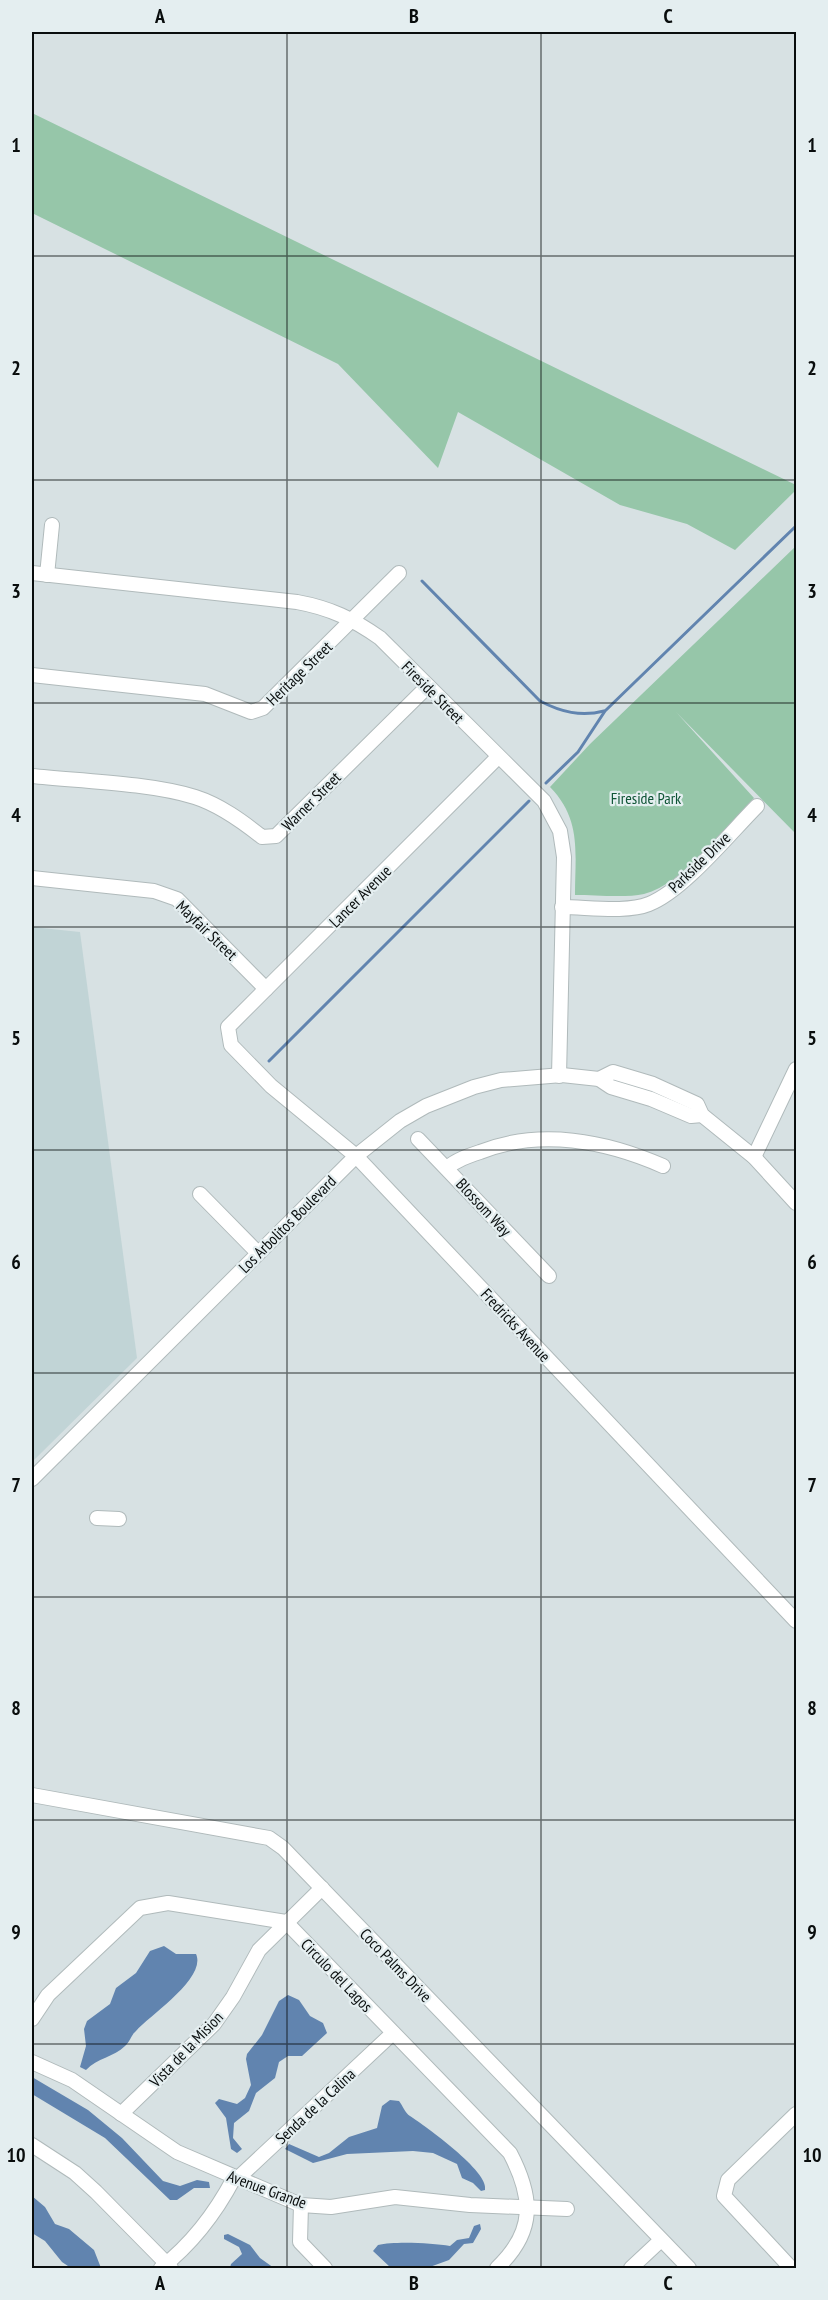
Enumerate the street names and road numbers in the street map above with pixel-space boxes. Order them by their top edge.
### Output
street label: Heritage Street [262,636,337,709]
street label: Fireside Street [398,657,469,728]
street label: Warner Street [277,767,345,835]
street label: Parkside Drive [664,827,734,897]
street label: Lancer Avenue [325,861,395,931]
street label: Mayfair Street [172,896,242,965]
street label: Los Arbolitos Boulevard [234,1171,340,1277]
street label: Blossom Way [452,1174,516,1240]
street label: Fredricks Avenue [477,1284,555,1366]
street label: Coco Palms Drive [356,1924,436,2006]
street label: Circulo del Lagos [297,1934,377,2016]
street label: Vista de la Mision [144,2007,227,2092]
street label: Senda de la Calina [271,2064,359,2148]
street label: Avenue Grande [225,2165,309,2213]

